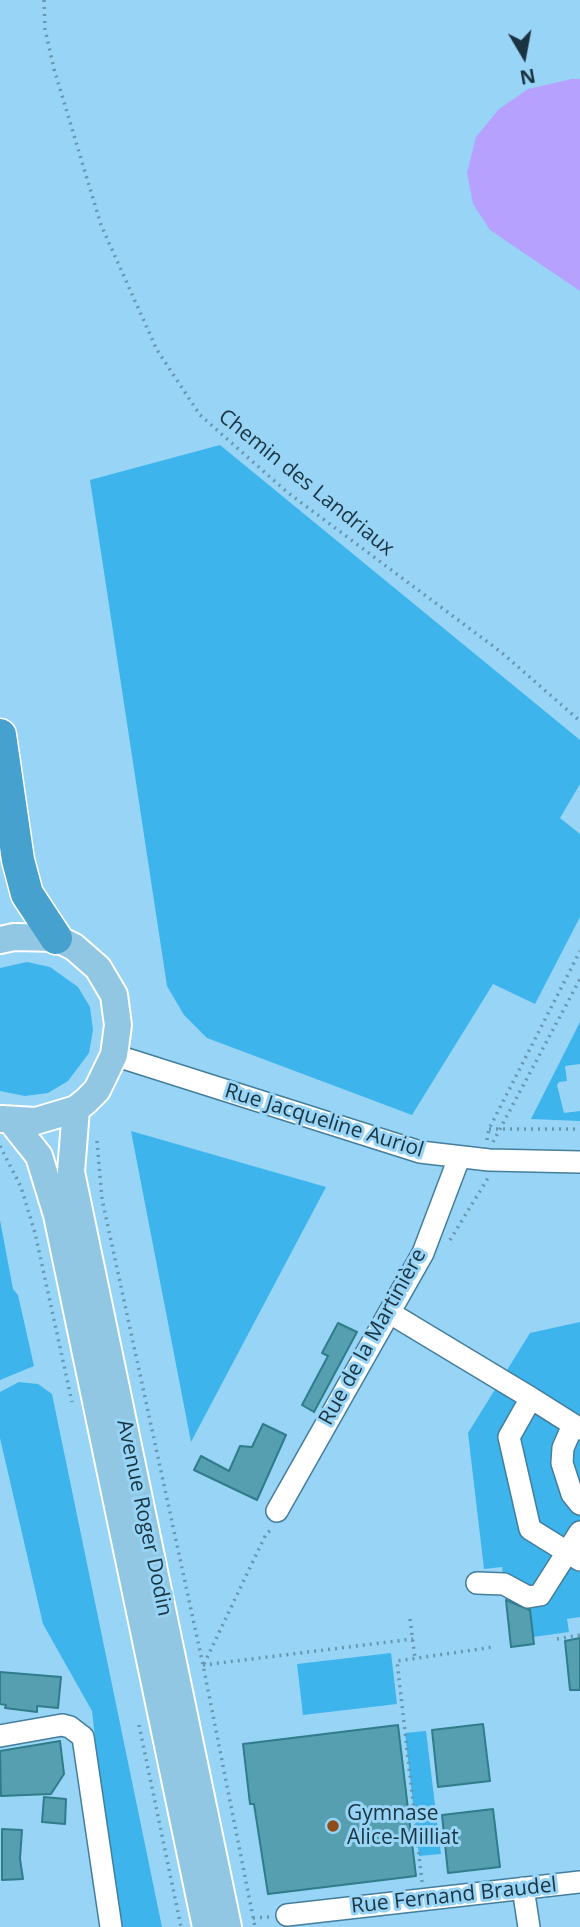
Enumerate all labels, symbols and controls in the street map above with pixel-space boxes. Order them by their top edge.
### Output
north arrow [489,21,559,91]
text: N [518,63,538,91]
street label: Chemin des Landriaux [213,404,399,562]
street label: Rue Jacqueline Auriol [221,1079,427,1163]
street label: Rue de la Martinière [314,1244,432,1430]
street label: Avenue Roger Dodin [111,1417,177,1619]
place label: Gymnase Alice-Milliat [347,1801,459,1851]
marker: Gymnase Alice-Milliat [325,1818,341,1834]
street label: Rue Fernand Braudel [350,1873,558,1919]

